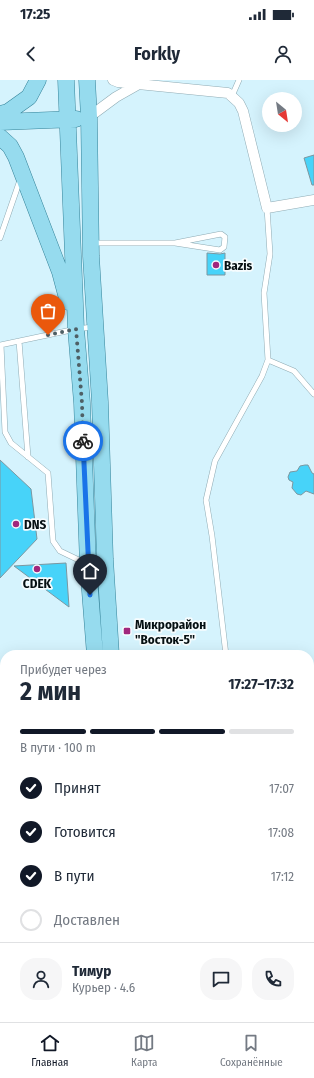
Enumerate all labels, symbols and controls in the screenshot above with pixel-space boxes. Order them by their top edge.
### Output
text: 17:25 [20,5,50,23]
icon: back [20,43,42,65]
text: Forkly [134,43,180,65]
icon: person [272,43,294,65]
north arrow [262,92,302,132]
map controls [262,92,302,132]
place label: Bazis [224,258,253,273]
marker: Bazis [211,260,221,270]
pin [31,294,65,335]
icon: bag [37,300,59,322]
courier [63,421,103,461]
icon: bike [72,430,94,452]
place label: DNS [24,517,47,532]
marker: DNS [11,519,21,529]
pin [73,554,107,595]
icon: home [79,560,101,582]
marker: CDEK [32,564,42,574]
place label: CDEK [23,576,52,591]
place label: Микрорайон "Восток-5" [135,617,206,647]
marker: Микрорайон "Восток-5" [122,626,132,636]
text: Прибудет через [20,662,107,677]
text: 17:27–17:32 [228,675,294,693]
text: 2 мин [20,676,81,707]
text: В пути · 100 m [20,740,96,755]
icon: check [20,777,42,799]
text: Принят [54,779,101,797]
text: 17:07 [269,781,294,796]
icon: check [20,821,42,843]
text: Готовится [54,823,116,841]
text: 17:08 [268,825,294,840]
icon: check [20,865,42,887]
text: В пути [54,867,95,885]
text: 17:12 [271,869,294,884]
text: Доставлен [54,911,120,929]
button: person [20,958,62,1000]
button: chat [200,958,242,1000]
button: phone [252,958,294,1000]
text: Тимур [72,962,111,980]
text: Курьер · 4.6 [72,980,135,995]
tab: Главная [31,1032,69,1069]
tab: Карта [131,1032,157,1069]
tab: Сохранённые [220,1032,283,1069]

